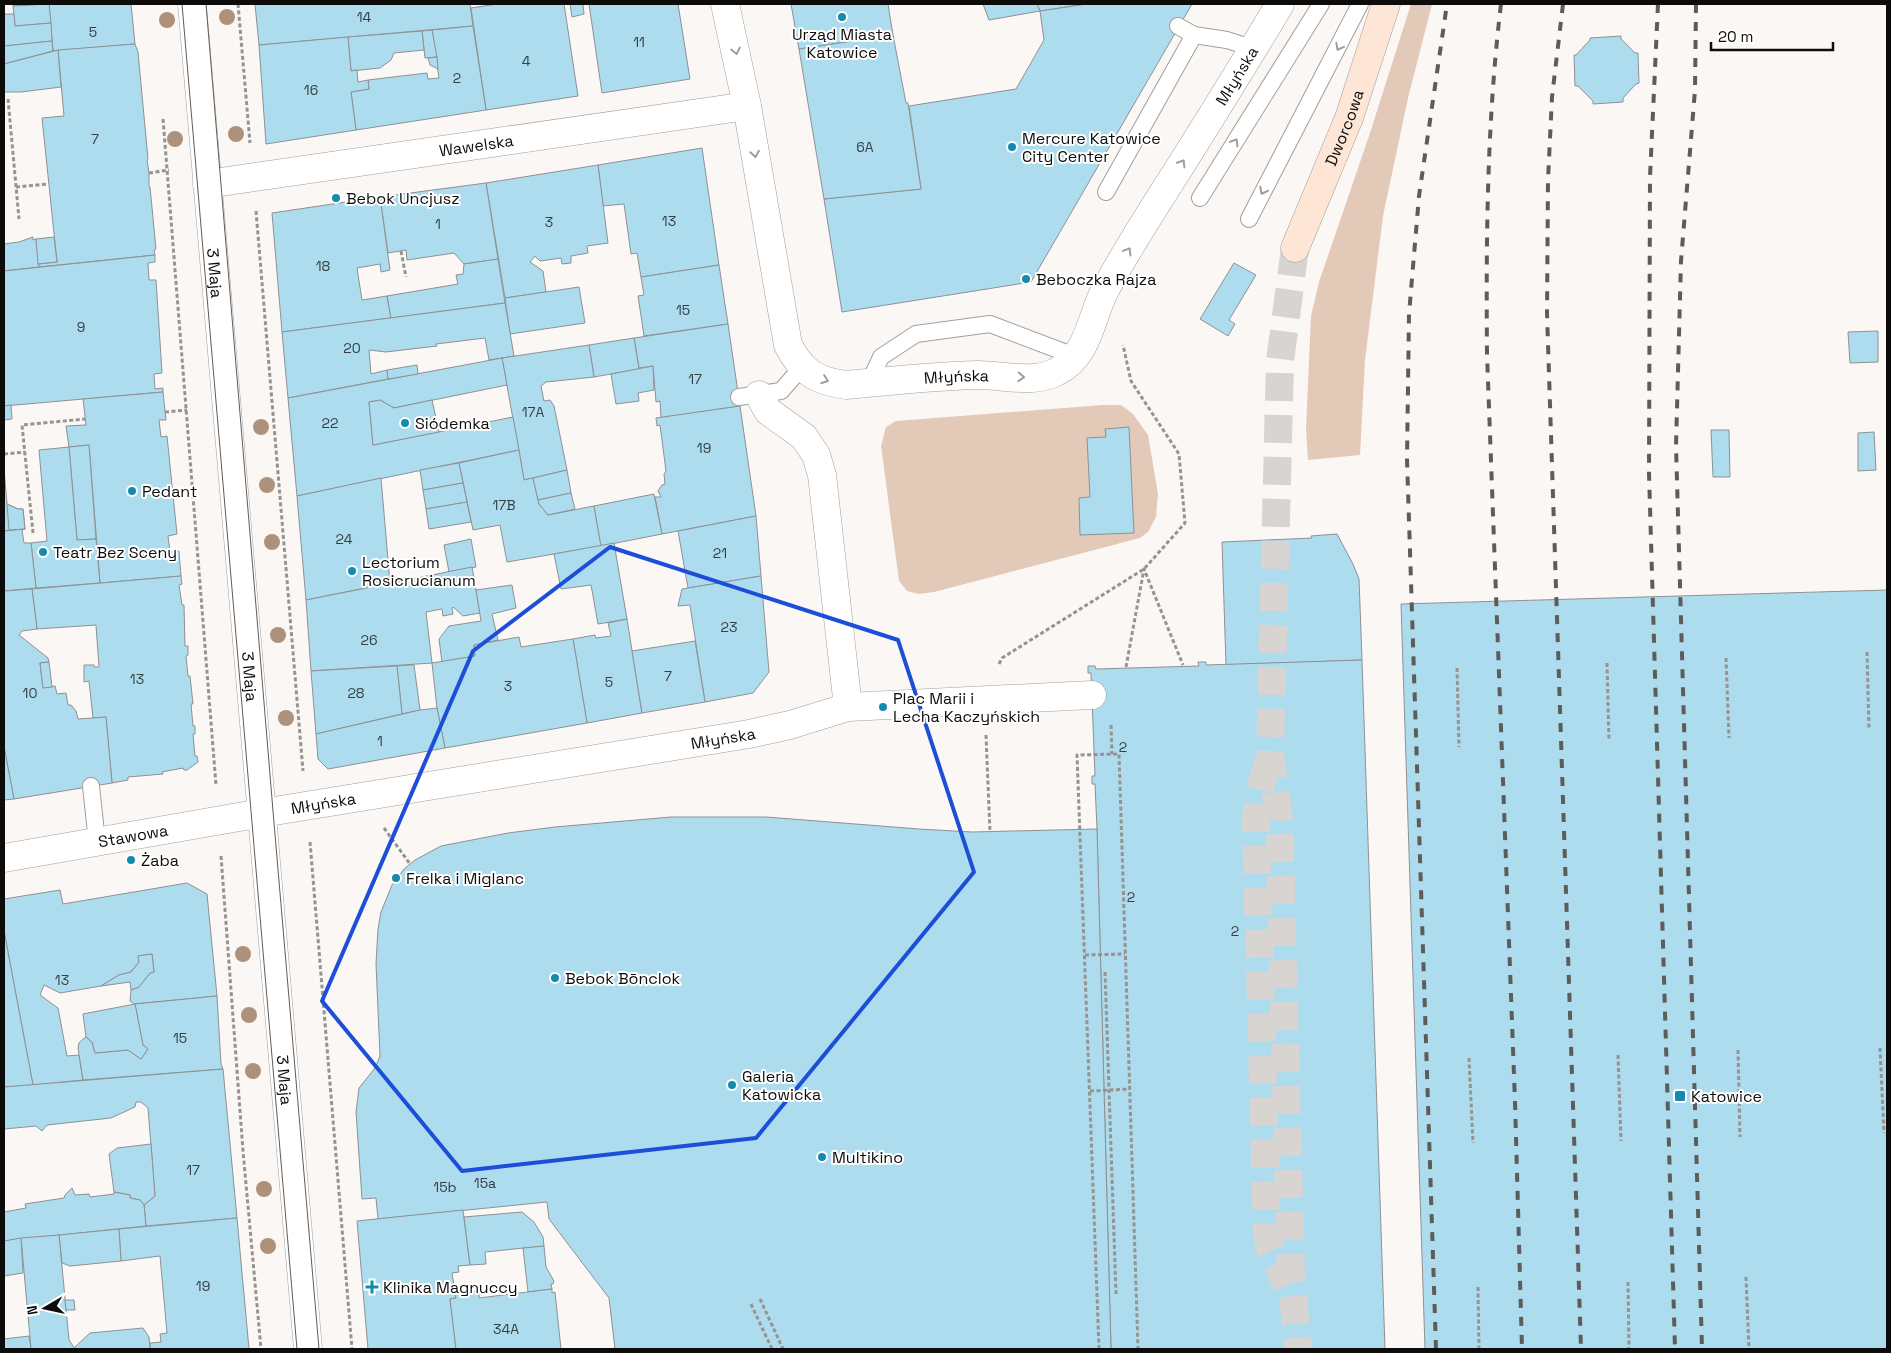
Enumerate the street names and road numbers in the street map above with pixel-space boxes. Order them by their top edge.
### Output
street label: Młyńska [1211,42,1263,109]
street label: Dworcowa [1320,87,1368,169]
street label: Wawelska [438,129,515,161]
street label: 3 Maja [203,247,228,299]
street label: Młyńska [923,364,990,388]
street label: 3 Maja [237,651,263,702]
street label: Młyńska [689,722,758,754]
street label: Młyńska [289,787,357,819]
street label: Stawowa [97,819,170,852]
street label: 3 Maja [272,1054,297,1106]

